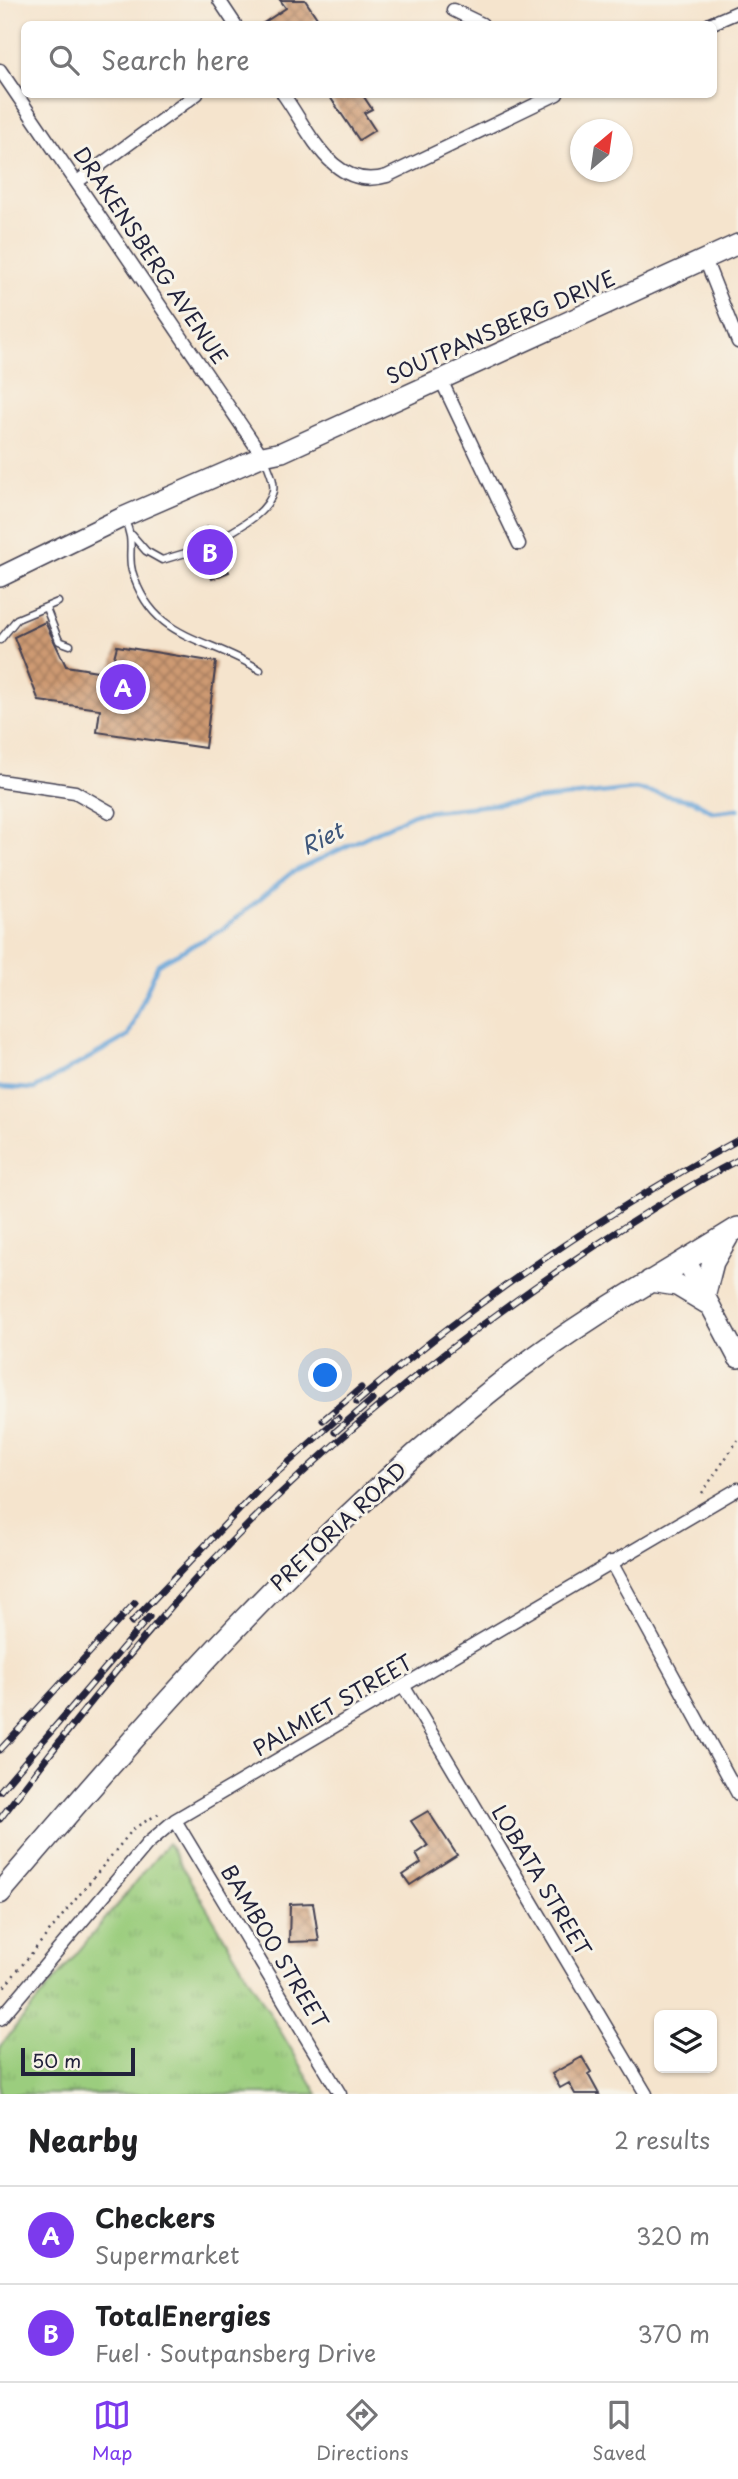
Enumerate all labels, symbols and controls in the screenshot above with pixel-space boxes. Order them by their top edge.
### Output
search box [21,21,717,98]
text: Search here [101,40,250,79]
icon: search [45,41,83,79]
north arrow [570,119,633,182]
street label: DRAKENSBERG AVENUE [67,140,237,370]
street label: SOUTPANSBERG DRIVE [380,261,620,391]
pin: B [187,526,233,578]
pin: A [100,661,146,713]
water label: Riet [294,811,351,863]
your location [308,1358,342,1392]
street label: PRETORIA ROAD [262,1454,413,1598]
street label: PALMIET STREET [246,1645,418,1763]
street label: LOBATA STREET [485,1798,601,1962]
street label: BAMBOO STREET [214,1858,338,2035]
map controls [654,2010,717,2073]
button: layers [654,2010,717,2073]
scale bar [21,2045,135,2077]
text: 50 m [32,2046,81,2074]
text: Nearby [28,2117,138,2162]
text: 2 results [614,2122,710,2157]
text: Checkers [95,2198,215,2237]
text: A [42,2218,60,2253]
text: 320 m [636,2218,710,2253]
text: Supermarket [95,2237,239,2272]
text: TotalEnergies [95,2296,271,2335]
text: B [43,2316,59,2351]
text: 370 m [637,2316,710,2351]
text: Fuel · Soutpansberg Drive [95,2335,376,2370]
tab: Map [92,2396,132,2466]
tab: Directions [316,2396,409,2466]
tab: Saved [592,2396,646,2466]

